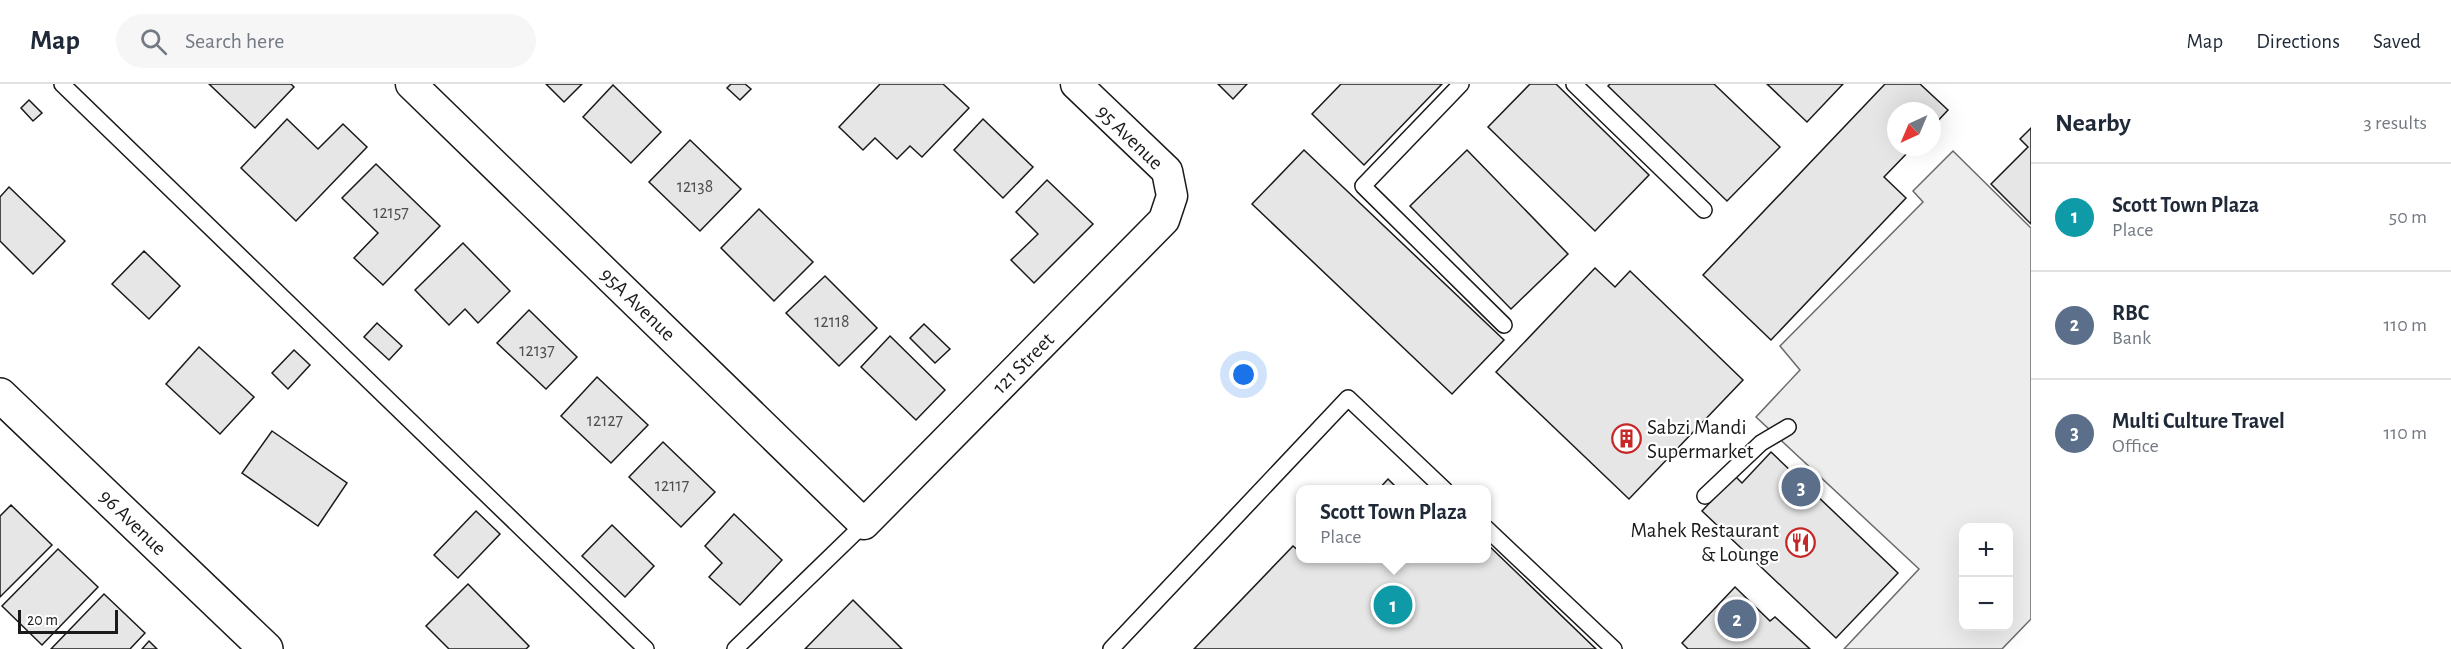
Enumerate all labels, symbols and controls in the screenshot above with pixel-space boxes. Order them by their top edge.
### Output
search box [116,14,536,68]
icon: search [137,25,170,58]
text: Map [30,27,80,55]
text: Search here [185,30,284,52]
text: Map [2187,31,2223,52]
text: Directions [2256,31,2340,52]
text: Saved [2373,31,2421,52]
street label: 95 Avenue [1092,101,1167,174]
north arrow [1887,102,1941,156]
text: Nearby [2055,110,2131,136]
text: 3 results [2363,113,2427,133]
house number: 12138 [677,178,713,196]
text: Scott Town Plaza [2112,194,2259,216]
house number: 12157 [373,204,409,222]
text: 1 [2071,207,2078,227]
text: 50 m [2389,207,2427,227]
text: Place [2112,220,2153,240]
street label: 95A Avenue [596,264,679,345]
text: RBC [2112,302,2149,324]
house number: 12118 [814,313,850,331]
text: 2 [2070,315,2079,335]
text: 110 m [2383,315,2427,335]
text: Bank [2112,328,2151,348]
street label: 121 Street [989,329,1058,398]
house number: 12137 [519,342,555,360]
your location [1229,360,1258,389]
text: Multi Culture Travel [2112,410,2285,432]
house number: 12127 [587,412,623,430]
place label: Sabzi Mandi Supermarket [1647,417,1754,462]
building icon: Sabzi Mandi Supermarket [1610,423,1642,455]
text: 3 [2070,423,2079,443]
text: 110 m [2383,423,2427,443]
text: Office [2112,436,2159,456]
pin: 3 [1782,464,1820,510]
house number: 12117 [655,477,689,495]
street label: 96 Avenue [95,485,170,559]
popup [1296,485,1491,563]
text: Scott Town Plaza [1320,501,1467,523]
place label: Mahek Restaurant & Lounge [1630,520,1779,565]
map controls [1959,523,2013,631]
button: + [1959,523,2013,577]
restaurant icon: Mahek Restaurant & Lounge [1784,526,1816,558]
text: Place [1320,527,1361,547]
button: − [1959,577,2013,631]
pin: 1 [1374,582,1412,628]
pin: 2 [1718,596,1756,642]
scale bar [18,607,118,634]
text: 20 m [27,612,58,628]

